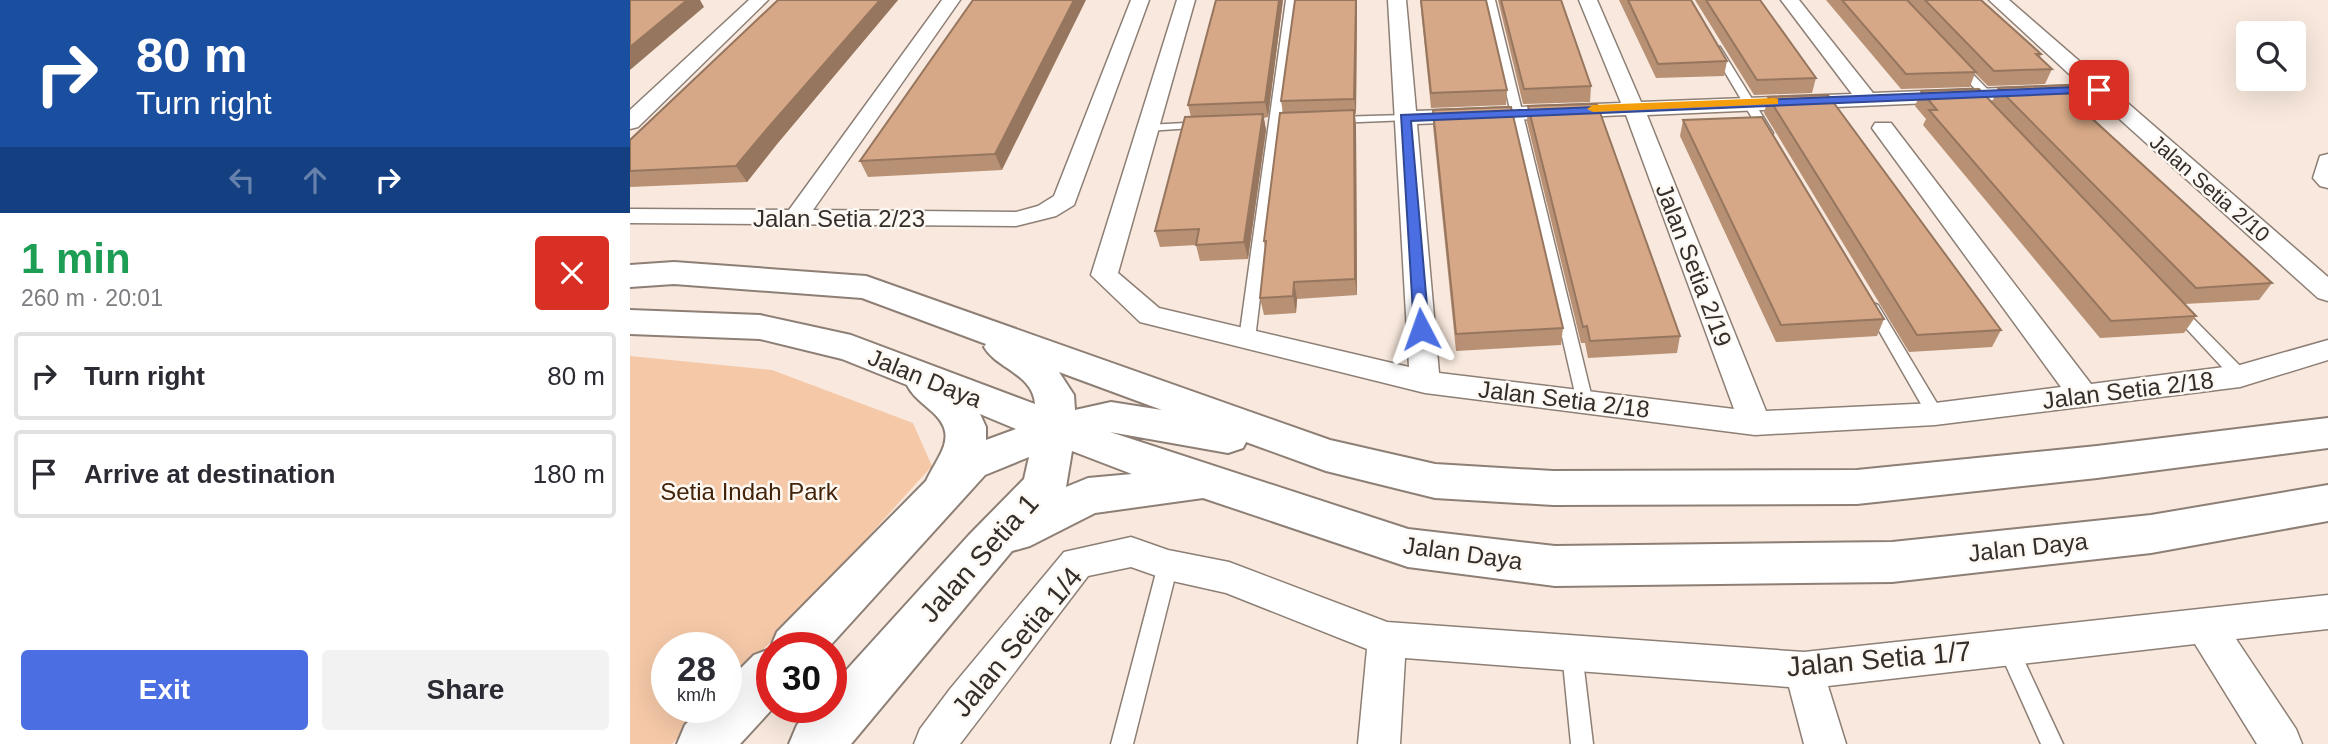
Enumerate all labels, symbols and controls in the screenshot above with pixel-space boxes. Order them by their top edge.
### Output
map controls [2236,21,2306,91]
button: search [2236,21,2306,91]
icon: right [21,28,112,119]
text: 80 m [136,28,248,82]
pin [2069,60,2129,120]
icon: arrive [2080,71,2118,109]
text: Turn right [136,85,272,121]
street label: Jalan Setia 2/10 [2146,130,2274,246]
icon: left [223,161,261,199]
icon: ahead [296,161,334,199]
icon: right [369,161,407,199]
street label: Jalan Setia 2/19 [1651,180,1737,350]
street label: Jalan Setia 2/23 [753,205,925,232]
text: 1 min [21,235,131,282]
button: close [535,236,609,310]
text: 260 m · 20:01 [21,285,163,311]
position arrow [1384,292,1458,366]
street label: Jalan Daya [864,343,986,413]
icon: right [25,357,63,395]
text: Turn right [84,361,205,391]
text: 80 m [547,361,605,391]
street label: Jalan Setia 2/18 [2041,366,2215,414]
street label: Jalan Setia 2/18 [1477,375,1651,423]
icon: arrive [25,455,63,493]
text: Arrive at destination [84,459,335,489]
text: 180 m [533,459,605,489]
park label: Setia Indah Park [660,478,839,505]
street label: Jalan Setia 1 [913,487,1045,629]
street label: Jalan Daya [1967,527,2090,567]
street label: Jalan Daya [1402,531,1525,575]
street label: Jalan Setia 1/4 [946,561,1088,723]
speed limit sign: 30 [756,632,847,723]
street label: Jalan Setia 1/7 [1785,635,1973,683]
text: 28 [677,649,716,688]
button: Exit [21,650,308,730]
button: Share [322,650,609,730]
text: km/h [677,685,716,705]

